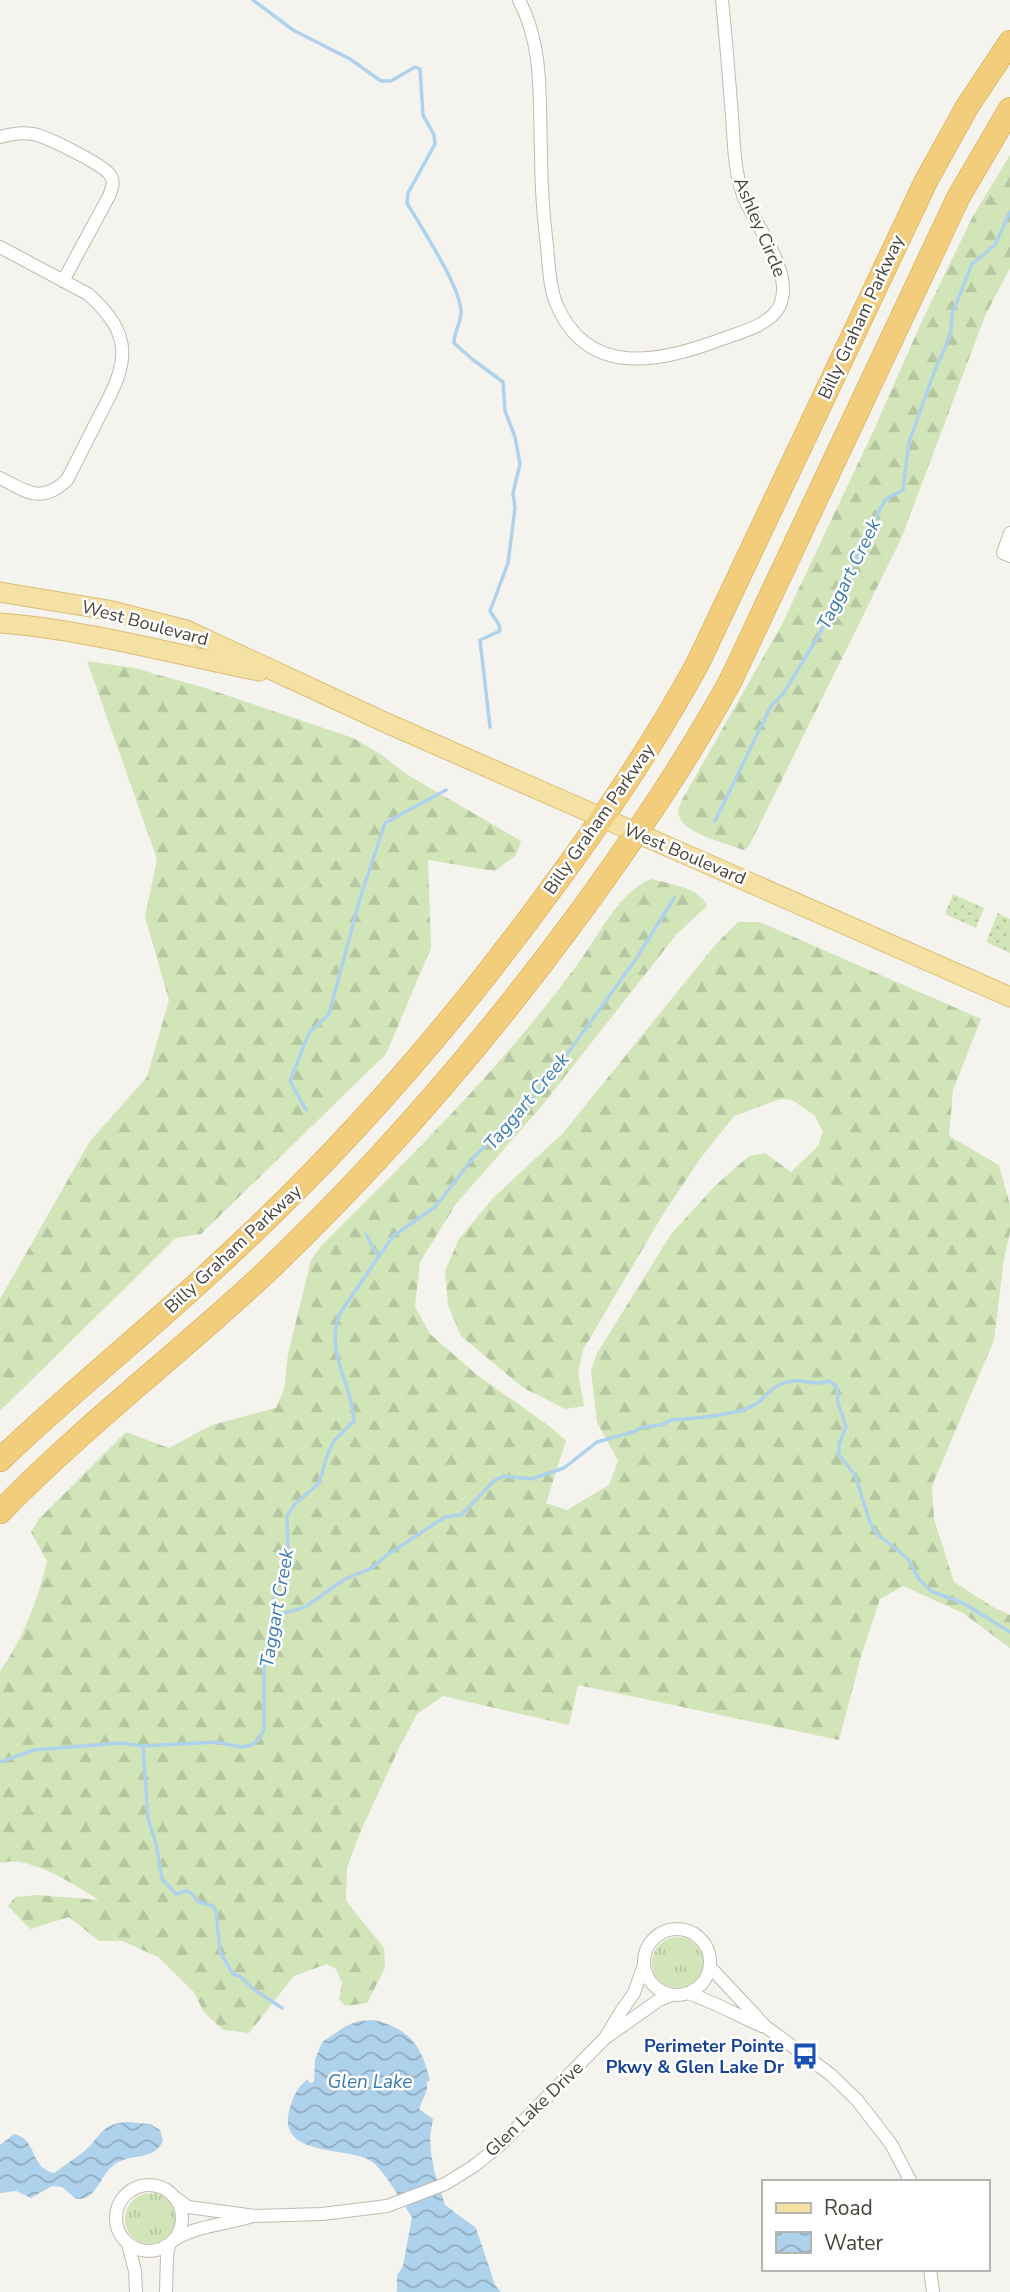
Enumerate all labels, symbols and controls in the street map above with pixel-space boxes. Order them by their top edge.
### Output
street label: Ashley Circle [728,173,792,281]
street label: Billy Graham Parkway [812,230,910,403]
water label: Taggart Creek [811,514,887,634]
street label: West Boulevard [79,595,211,651]
street label: Billy Graham Parkway [538,738,661,899]
street label: West Boulevard [620,818,750,890]
water label: Taggart Creek [478,1047,576,1156]
street label: Billy Graham Parkway [159,1179,307,1319]
water label: Taggart Creek [254,1546,300,1670]
place label: Perimeter Pointe Pkwy & Glen Lake Dr [606,2034,784,2079]
bus stop icon: Perimeter Pointe Pkwy & Glen Lake Dr [790,2041,820,2071]
street label: Glen Lake Drive [480,2056,588,2162]
water label: Glen Lake [328,2069,412,2095]
legend [762,2180,989,2271]
text: Road [824,2194,873,2222]
text: Water [824,2229,883,2257]

